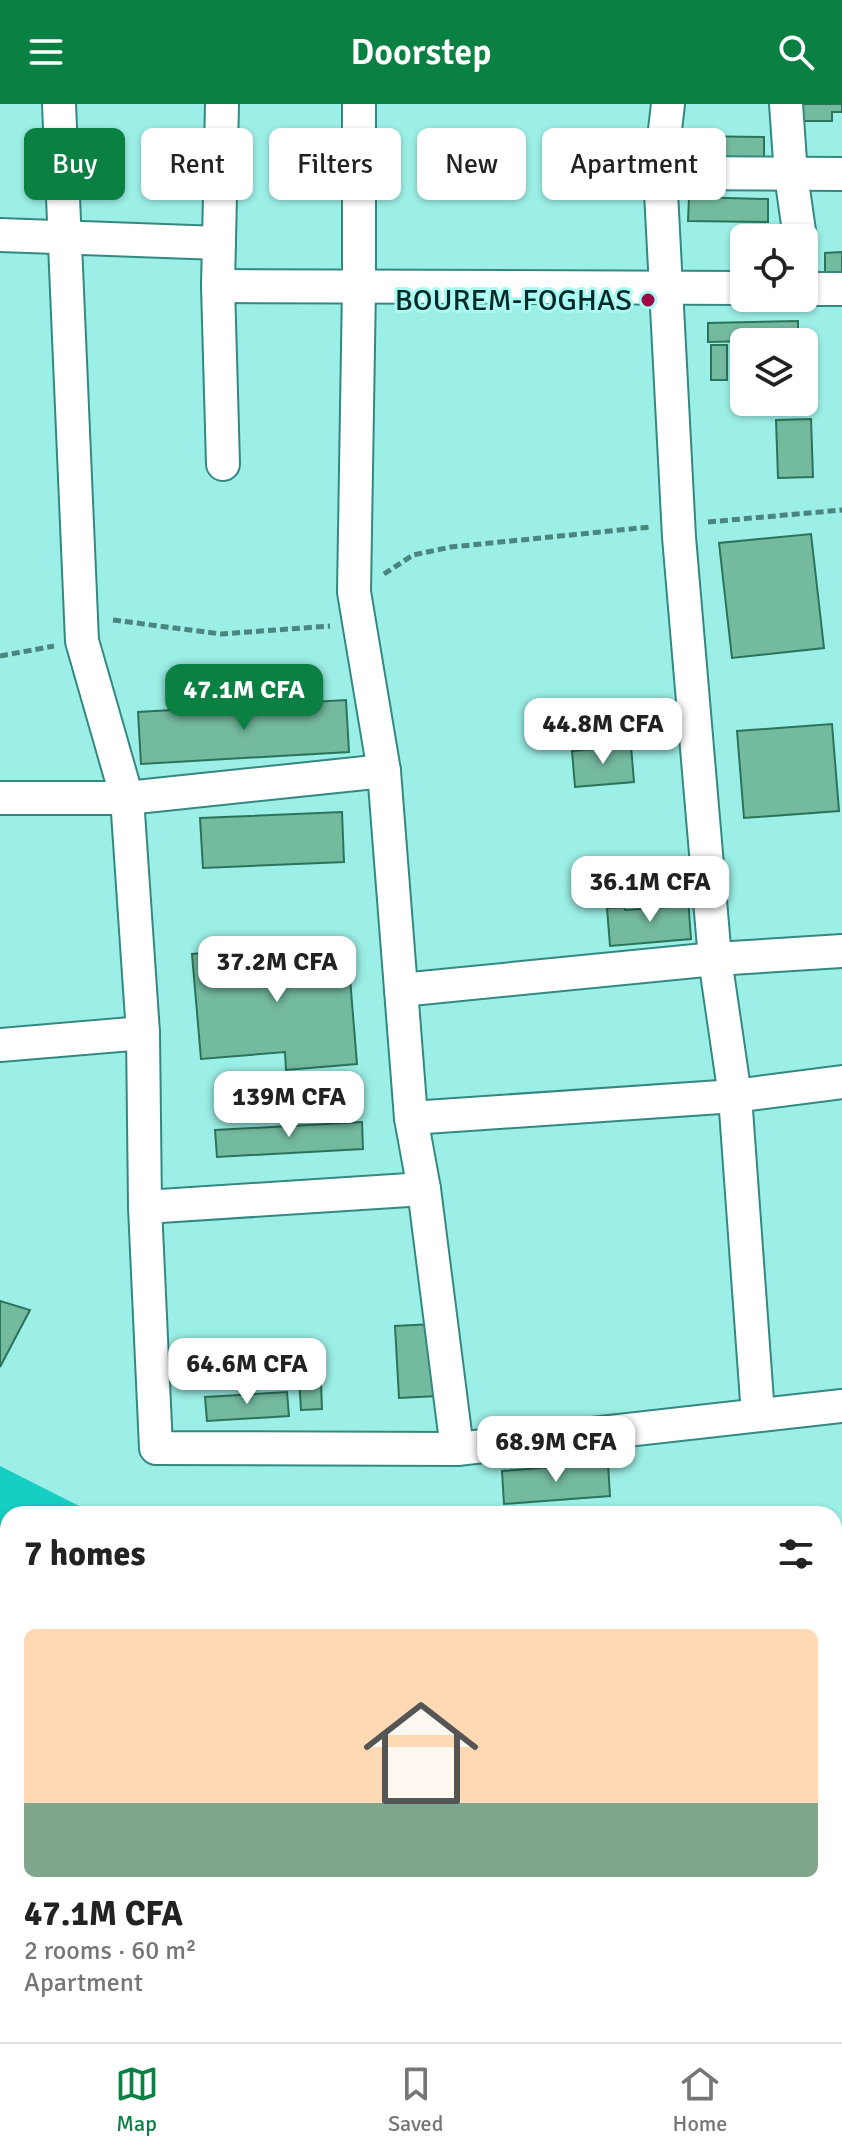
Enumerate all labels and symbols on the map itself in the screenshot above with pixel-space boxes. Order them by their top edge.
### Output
place label: BOUREM-FOGHAS [395,282,632,319]
marker: BOUREM-FOGHAS [639,291,657,309]
pin: 47.1M CFA [152,664,336,732]
pin: 44.8M CFA [511,698,695,766]
pin: 36.1M CFA [558,856,742,924]
pin: 37.2M CFA [185,936,369,1004]
pin: 139M CFA [206,1071,372,1139]
pin: 64.6M CFA [155,1338,339,1406]
pin: 68.9M CFA [464,1416,648,1484]

